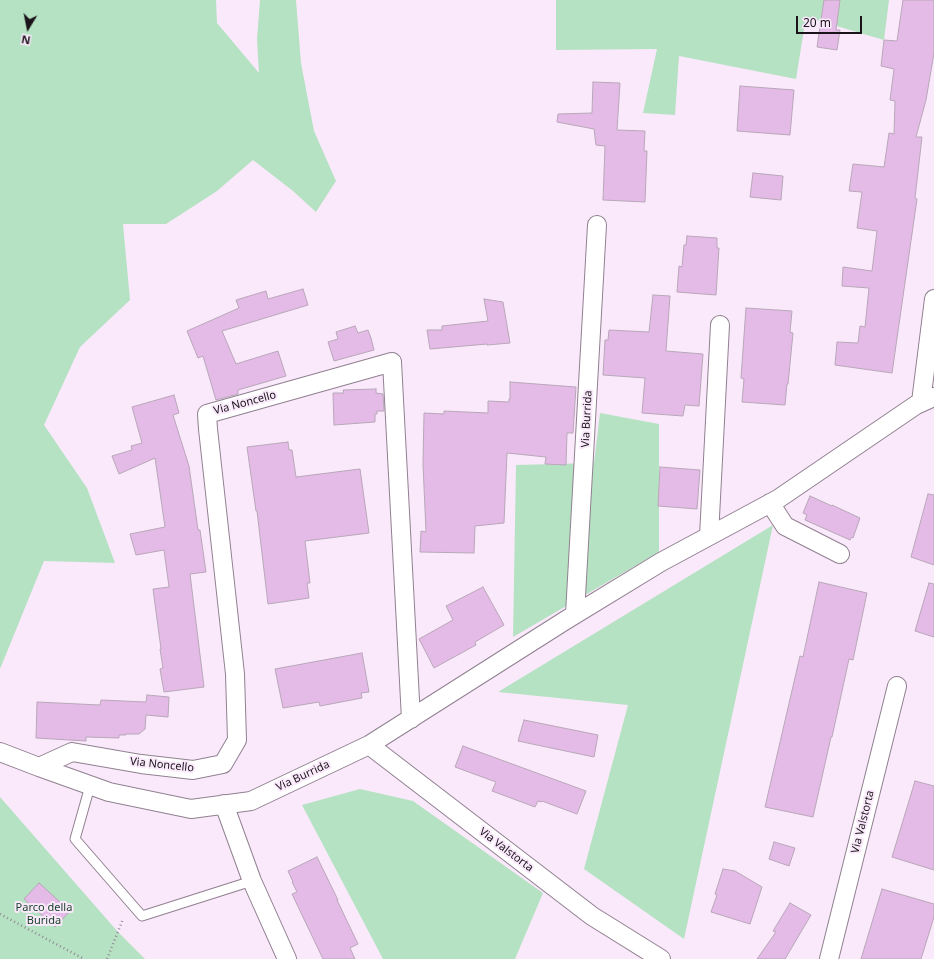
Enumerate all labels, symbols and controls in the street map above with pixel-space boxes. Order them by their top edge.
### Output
north arrow [8,8,48,48]
scale bar [798,8,864,34]
text: 20 m [803,14,831,31]
text: N [20,32,32,48]
street label: Via Noncello [212,388,278,418]
street label: Via Burrida [579,390,595,448]
street label: Via Noncello [129,755,195,775]
street label: Via Burrida [274,758,332,794]
street label: Via Valstorta [849,789,877,855]
street label: Via Valstorta [476,825,536,875]
park label: Parco della Burida [16,901,72,927]

